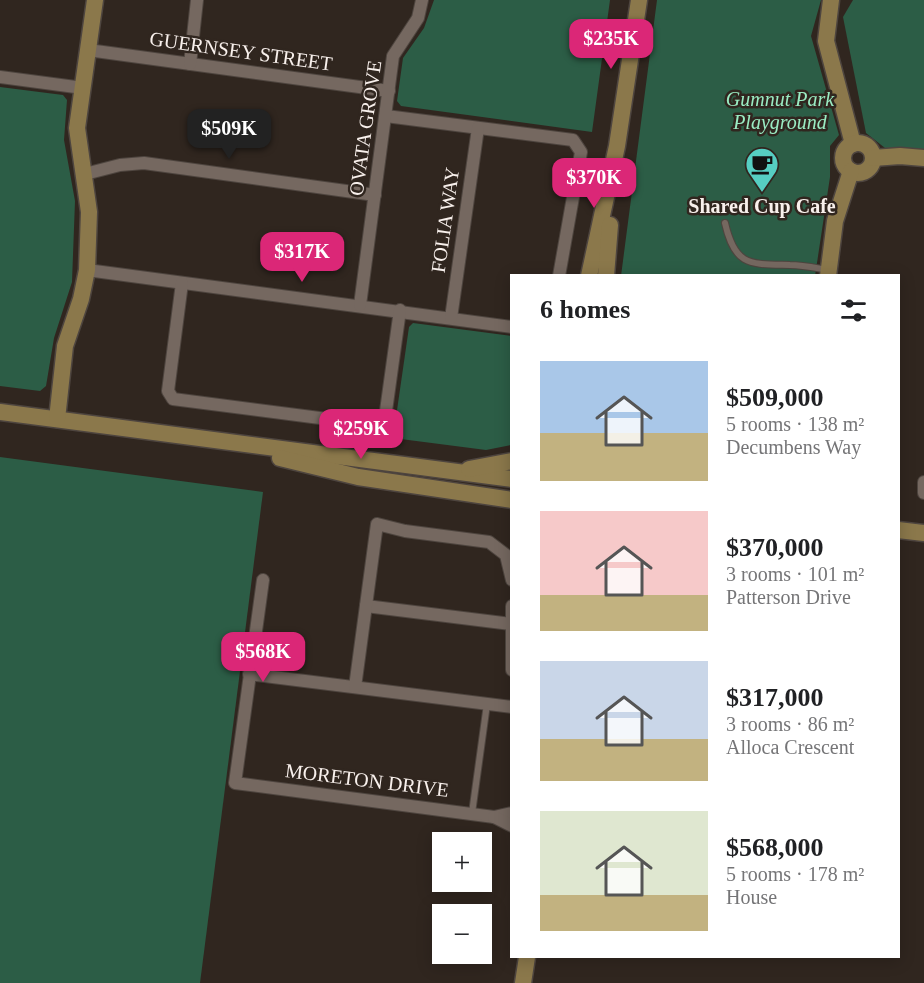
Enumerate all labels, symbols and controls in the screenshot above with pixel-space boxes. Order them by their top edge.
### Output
pin: $235K [569,19,653,70]
street label: GUERNSEY STREET [148,27,334,75]
text: $235K [583,27,639,49]
street label: OVATA GROVE [345,59,385,197]
park label: Gumnut Park Playground [726,88,835,134]
pin: $509K [187,109,271,160]
text: $509K [201,117,257,139]
cafe icon: Shared Cup Cafe [744,146,780,193]
pin: $370K [552,158,636,209]
street label: FOLIA WAY [427,166,463,274]
text: $370K [566,166,622,188]
place label: Shared Cup Cafe [688,195,836,218]
pin: $317K [260,232,344,283]
text: $317K [274,240,330,262]
icon: filters [837,294,870,327]
text: 6 homes [540,295,630,324]
text: $509,000 [726,383,824,412]
icon: home [588,385,660,457]
pin: $259K [319,409,403,460]
text: 5 rooms · 138 m² [726,413,864,435]
text: $259K [333,417,389,439]
text: Decumbens Way [726,436,861,458]
text: $370,000 [726,533,824,562]
icon: home [588,535,660,607]
text: 3 rooms · 101 m² [726,563,864,585]
text: Patterson Drive [726,586,851,608]
pin: $568K [221,632,305,683]
text: $568K [235,640,291,662]
text: $317,000 [726,683,824,712]
icon: home [588,685,660,757]
text: 3 rooms · 86 m² [726,713,854,735]
text: Alloca Crescent [726,736,854,758]
street label: MORETON DRIVE [284,759,450,801]
map controls [432,832,492,964]
button: + [432,832,492,892]
text: $568,000 [726,833,824,862]
icon: home [588,835,660,907]
text: 5 rooms · 178 m² [726,863,864,885]
text: House [726,886,777,908]
button: − [432,904,492,964]

